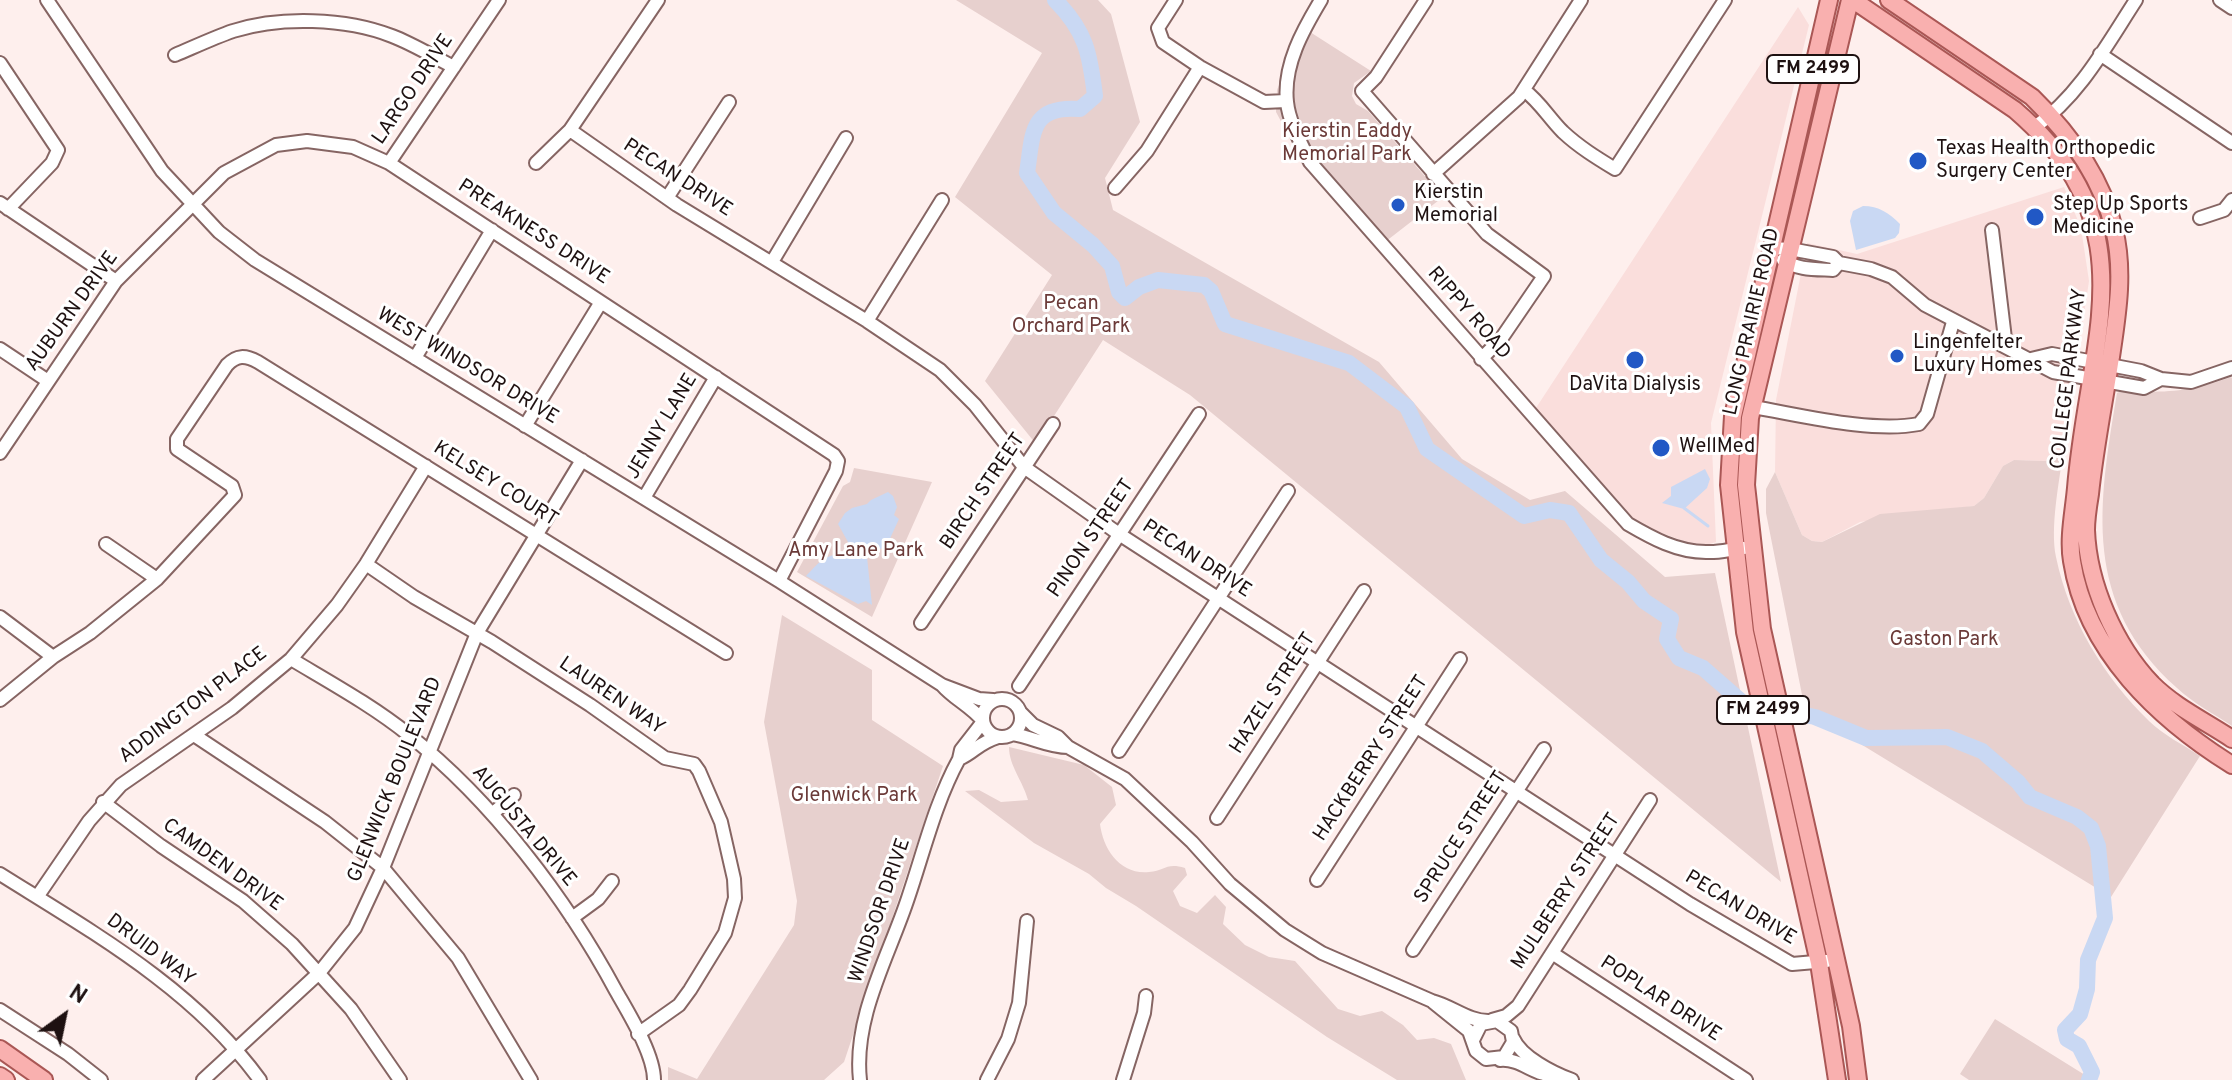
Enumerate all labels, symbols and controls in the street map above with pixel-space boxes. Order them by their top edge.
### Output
street label: LARGO DRIVE [368,30,460,150]
road number: FM 2499 [1767,55,1859,83]
park label: Kierstin Eaddy Memorial Park [1282,121,1412,168]
street label: PECAN DRIVE [618,135,736,223]
place label: Texas Health Orthopedic Surgery Center [1936,138,2156,185]
marker: Texas Health Orthopedic Surgery Center [1907,150,1929,172]
street label: PREAKNESS DRIVE [453,175,613,291]
place label: Kierstin Memorial [1414,182,1498,229]
place label: Step Up Sports Medicine [2053,194,2188,241]
marker: Kierstin Memorial [1389,196,1407,214]
marker: Step Up Sports Medicine [2024,206,2046,228]
street label: LONG PRAIRIE ROAD [1720,226,1786,418]
street label: AUBURN DRIVE [21,247,125,377]
street label: RIPPY ROAD [1421,263,1515,365]
street label: COLLEGE PARKWAY [2047,287,2093,471]
park label: Pecan Orchard Park [1012,293,1130,340]
street label: WEST WINDSOR DRIVE [372,303,562,431]
place label: Lingenfelter Luxury Homes [1913,332,2043,379]
marker: Lingenfelter Luxury Homes [1888,347,1906,365]
marker: DaVita Dialysis [1624,349,1646,371]
street label: JENNY LANE [622,370,704,484]
place label: DaVita Dialysis [1569,374,1701,398]
street label: BIRCH STREET [936,429,1032,555]
place label: WellMed [1679,436,1755,460]
street label: KELSEY COURT [428,437,562,533]
marker: WellMed [1650,437,1672,459]
street label: PINON STREET [1044,475,1140,603]
street label: PECAN DRIVE [1137,516,1255,604]
park label: Amy Lane Park [788,540,924,564]
street label: HAZEL STREET [1226,629,1322,759]
park label: Gaston Park [1889,629,1999,653]
street label: ADDINGTON PLACE [115,642,273,770]
street label: LAUREN WAY [553,653,669,741]
street label: HACKBERRY STREET [1309,672,1435,846]
street label: GLENWICK BOULEVARD [344,674,448,886]
road number: FM 2499 [1717,696,1809,724]
street label: AUGUSTA DRIVE [465,762,581,892]
street label: SPRUCE STREET [1410,767,1514,909]
park label: Glenwick Park [791,785,917,809]
street label: MULBERRY STREET [1507,809,1627,975]
street label: CAMDEN DRIVE [157,814,287,918]
street label: WINDSOR DRIVE [845,835,917,987]
street label: PECAN DRIVE [1680,866,1800,952]
street label: DRUID WAY [101,910,199,992]
street label: POPLAR DRIVE [1595,952,1725,1048]
north arrow [24,976,104,1056]
text: N [63,980,91,1011]

